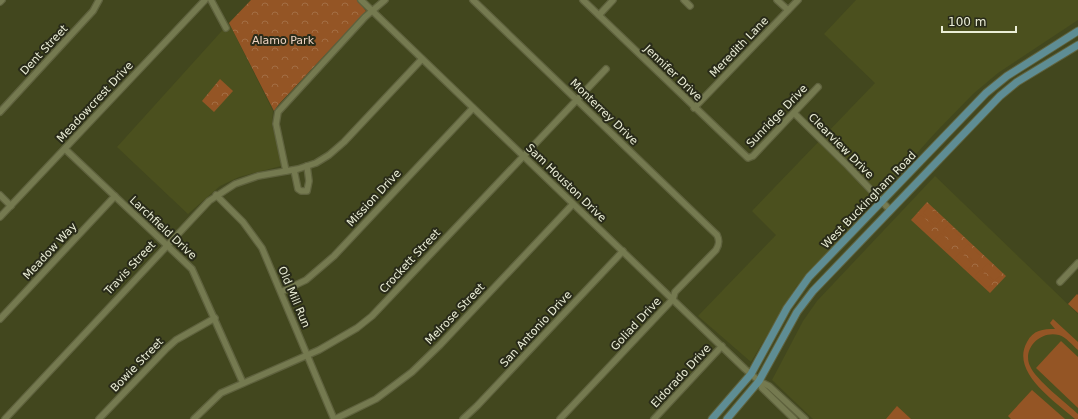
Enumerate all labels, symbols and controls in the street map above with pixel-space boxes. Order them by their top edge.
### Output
scale bar [942,8,1016,34]
street label: Meredith Lane [707,14,771,80]
text: 100 m [948,15,986,29]
street label: Dent Street [18,22,71,78]
park label: Alamo Park [252,34,315,47]
street label: Jennifer Drive [641,42,705,104]
street label: Meadowcrest Drive [54,59,136,145]
street label: Monterrey Drive [567,76,641,148]
street label: Sunridge Drive [744,82,810,150]
street label: Clearview Drive [806,111,876,181]
street label: Sam Houston Drive [523,141,609,225]
street label: West Buckingham Road [819,149,919,251]
street label: Mission Drive [344,166,404,229]
street label: Larchfield Drive [127,194,199,262]
street label: Meadow Way [20,220,80,282]
street label: Crockett Street [377,226,444,296]
street label: Travis Street [101,238,159,298]
street label: Old Mill Run [275,264,313,330]
street label: Melrose Street [423,280,488,347]
street label: San Antonio Drive [497,288,575,370]
street label: Goliad Drive [608,295,664,353]
street label: Bowie Street [108,335,166,395]
street label: Eldorado Drive [648,342,714,410]

